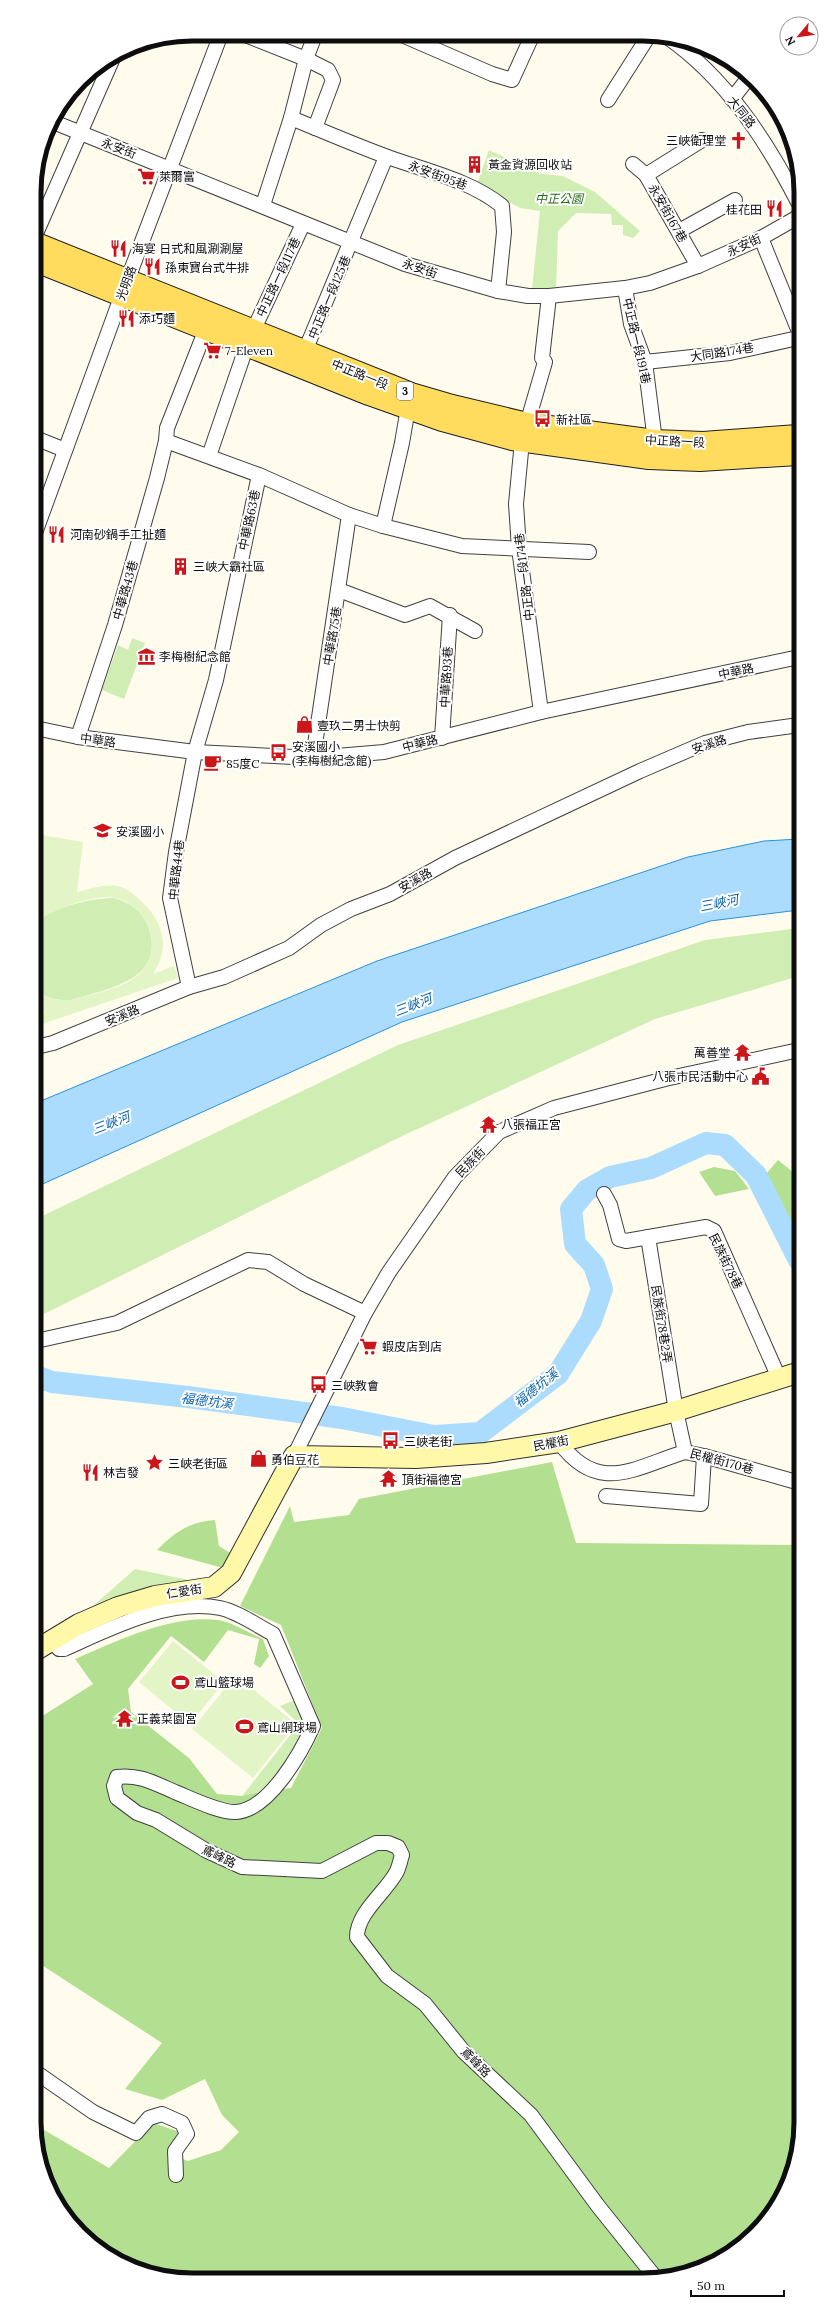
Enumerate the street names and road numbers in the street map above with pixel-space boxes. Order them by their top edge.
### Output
street label: 大同路 [725,93,759,131]
street label: 永安街 [100,135,138,161]
street label: 永安街95巷 [407,157,469,193]
street label: 永安街167巷 [645,181,691,245]
street label: 永安街 [725,231,763,259]
street label: 中正路一段117巷 [253,235,303,319]
street label: 中正路一段125巷 [305,253,353,341]
street label: 永安街 [401,255,439,281]
street label: 光明路 [113,264,139,302]
street label: 中正路一段191巷 [620,297,654,385]
street label: 大同路174巷 [689,340,755,364]
street label: 中正路一段 [329,356,391,392]
road number: 3 [397,382,413,400]
street label: 中正路一段 [645,432,705,450]
street label: 中華路63巷 [235,488,263,552]
street label: 中正路一段174巷 [511,532,537,622]
street label: 中華路43巷 [109,559,141,621]
street label: 中華路75巷 [320,605,344,667]
street label: 中華路93巷 [437,646,455,708]
street label: 中華路 [717,660,755,682]
street label: 中華路 [79,730,117,750]
street label: 中華路 [401,731,439,755]
street label: 安溪路 [690,731,728,757]
street label: 中華路44巷 [165,839,187,901]
street label: 安溪路 [396,865,434,895]
street label: 安溪路 [102,1001,142,1029]
street label: 民族街 [452,1144,488,1180]
street label: 民族街78巷 [706,1231,746,1291]
street label: 民族街78巷2弄 [648,1284,676,1364]
street label: 民權街 [532,1432,570,1454]
street label: 民權街170巷 [688,1445,756,1477]
street label: 仁愛街 [165,1581,203,1601]
street label: 鳶峰路 [200,1841,238,1871]
street label: 鳶峰路 [458,2044,494,2080]

